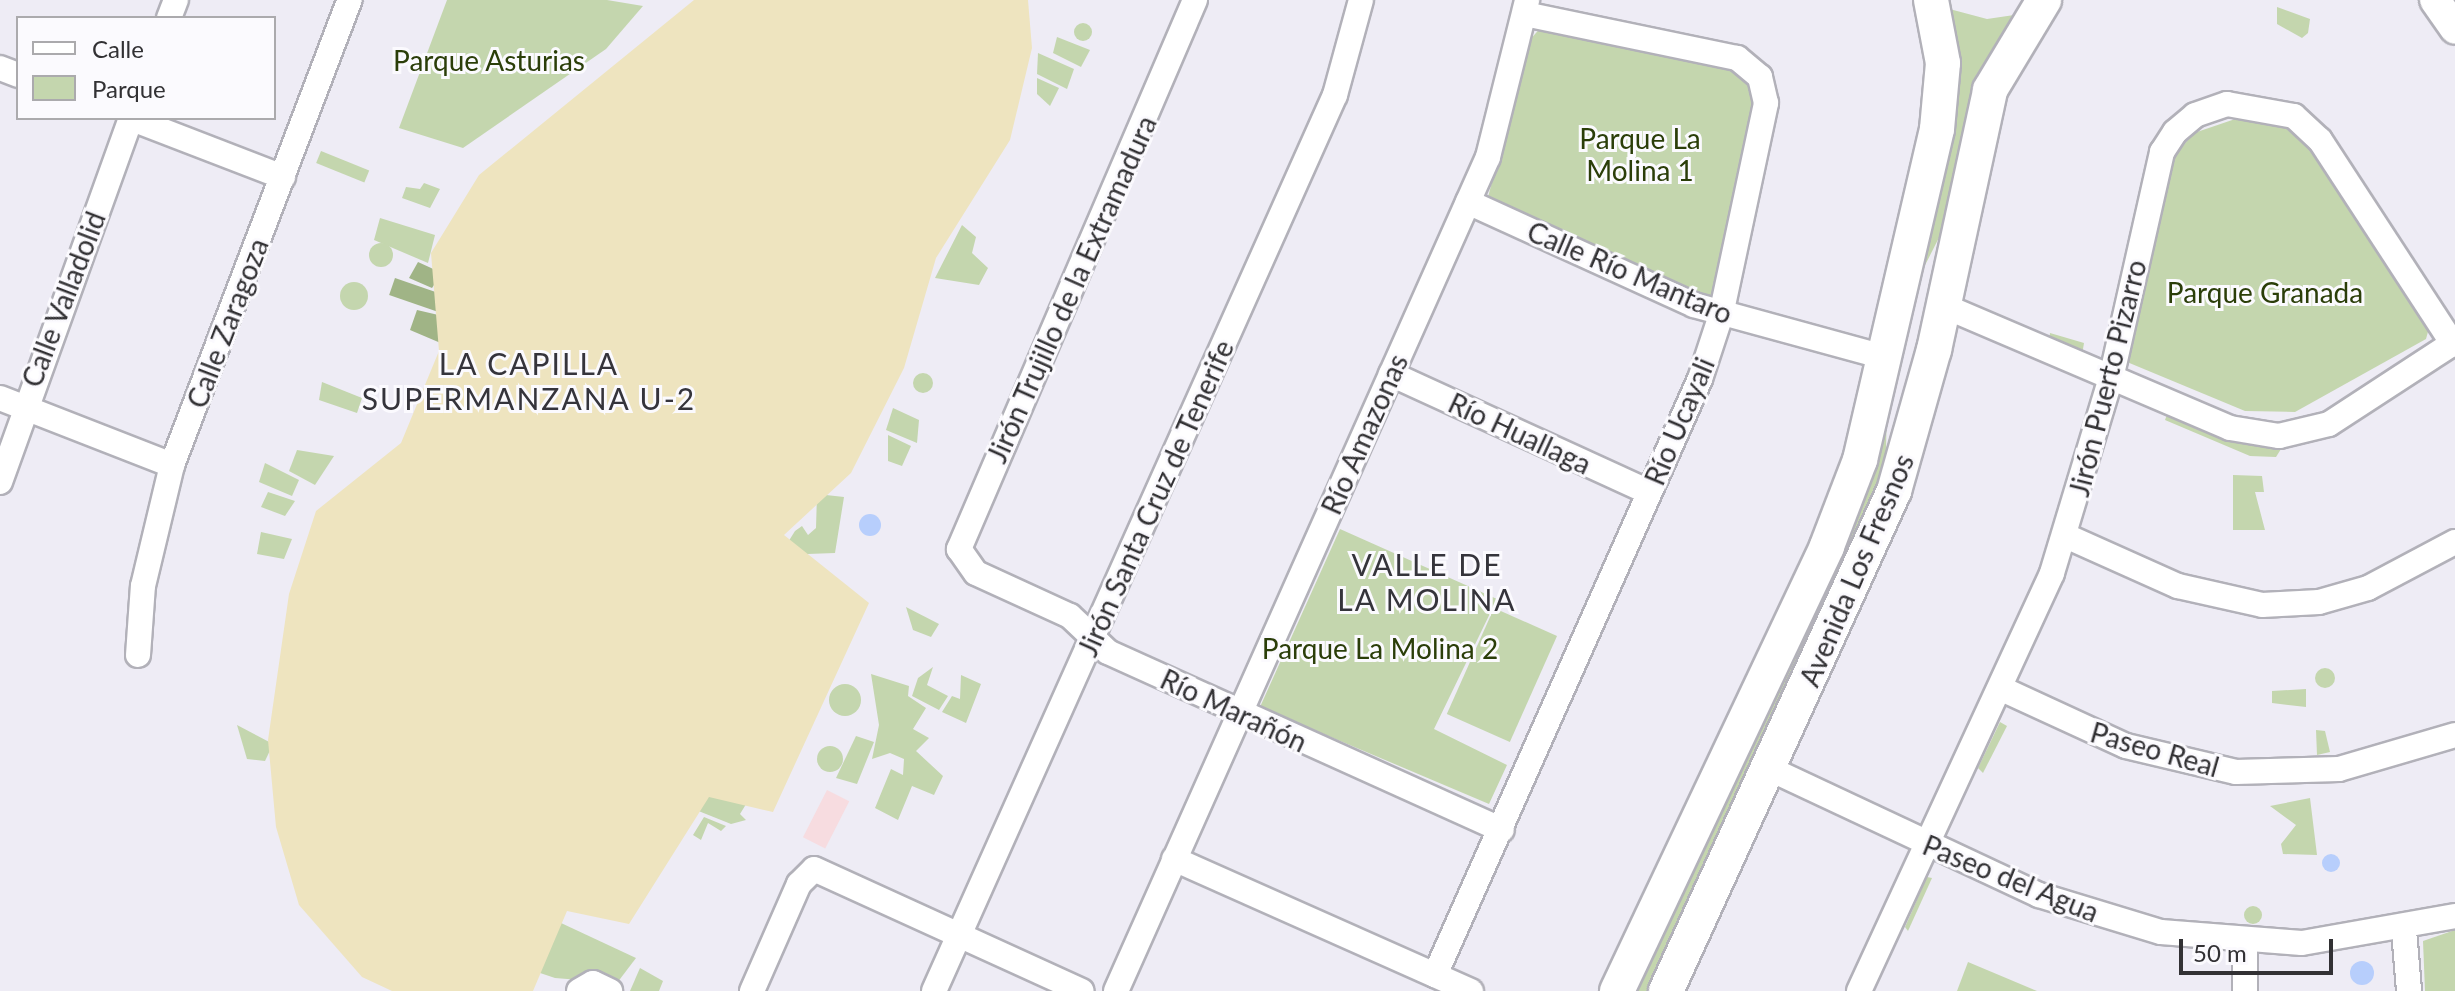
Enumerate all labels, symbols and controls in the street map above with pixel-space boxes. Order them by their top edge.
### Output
legend [16,16,276,120]
text: Calle [92,34,144,63]
park label: Parque Asturias [393,43,585,77]
text: Parque [92,74,166,103]
street label: Jirón Trujillo de la Extramadura [979,110,1163,468]
park label: Parque La Molina 1 [1579,121,1701,187]
street label: Calle Valladolid [14,206,112,392]
street label: Calle Río Mantaro [1523,214,1737,330]
street label: Calle Zaragoza [179,233,275,413]
street label: Jirón Puerto Pizarro [2061,256,2153,500]
park label: Parque Granada [2167,275,2363,309]
street label: Jirón Santa Cruz de Tenerife [1070,334,1240,662]
district label: LA CAPILLA SUPERMANZANA U-2 [361,345,697,416]
street label: Río Amazonas [1313,348,1415,520]
street label: Río Ucayali [1637,352,1721,490]
street label: Río Huallaga [1443,385,1597,481]
street label: Avenida Los Fresnos [1792,449,1920,691]
district label: VALLE DE LA MOLINA [1337,546,1517,616]
park label: Parque La Molina 2 [1262,631,1498,665]
street label: Río Marañón [1155,661,1313,759]
street label: Paseo Real [2087,715,2223,783]
street label: Paseo del Agua [1918,827,2104,929]
scale bar [2183,923,2337,973]
text: 50 m [2193,938,2247,967]

